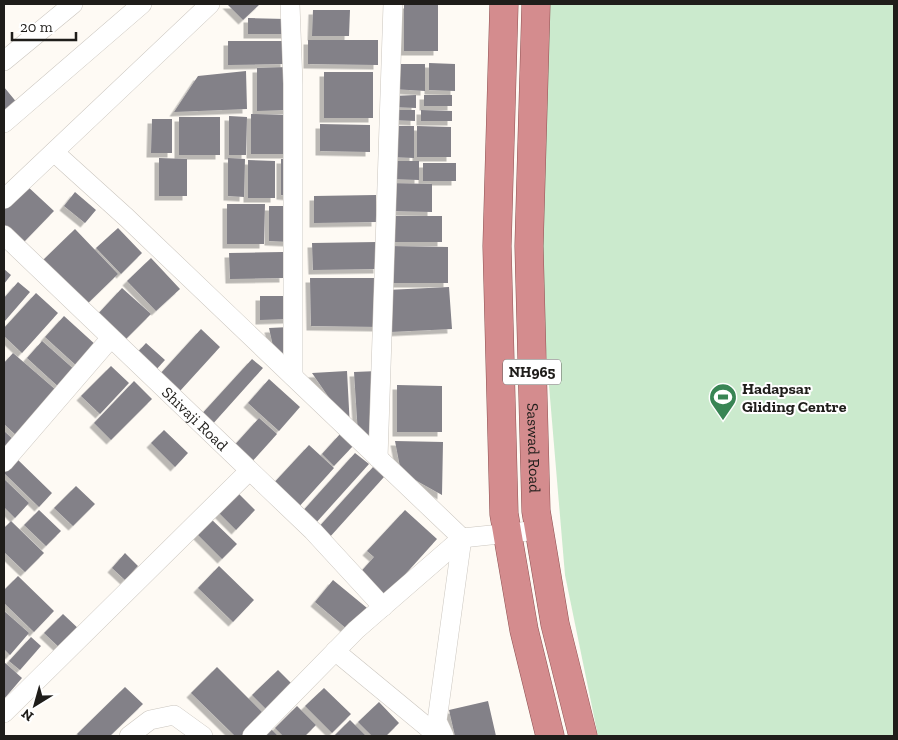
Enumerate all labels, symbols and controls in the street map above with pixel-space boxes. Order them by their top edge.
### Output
scale bar [12,10,76,42]
text: 20 m [20,18,53,36]
road number: NH965 [503,360,561,384]
place label: Hadapsar Gliding Centre [742,379,847,416]
sports icon: Hadapsar Gliding Centre [708,382,738,421]
street label: Shivaji Road [158,383,232,455]
street label: Saswad Road [523,403,545,493]
north arrow [10,680,60,730]
text: N [18,705,37,725]

